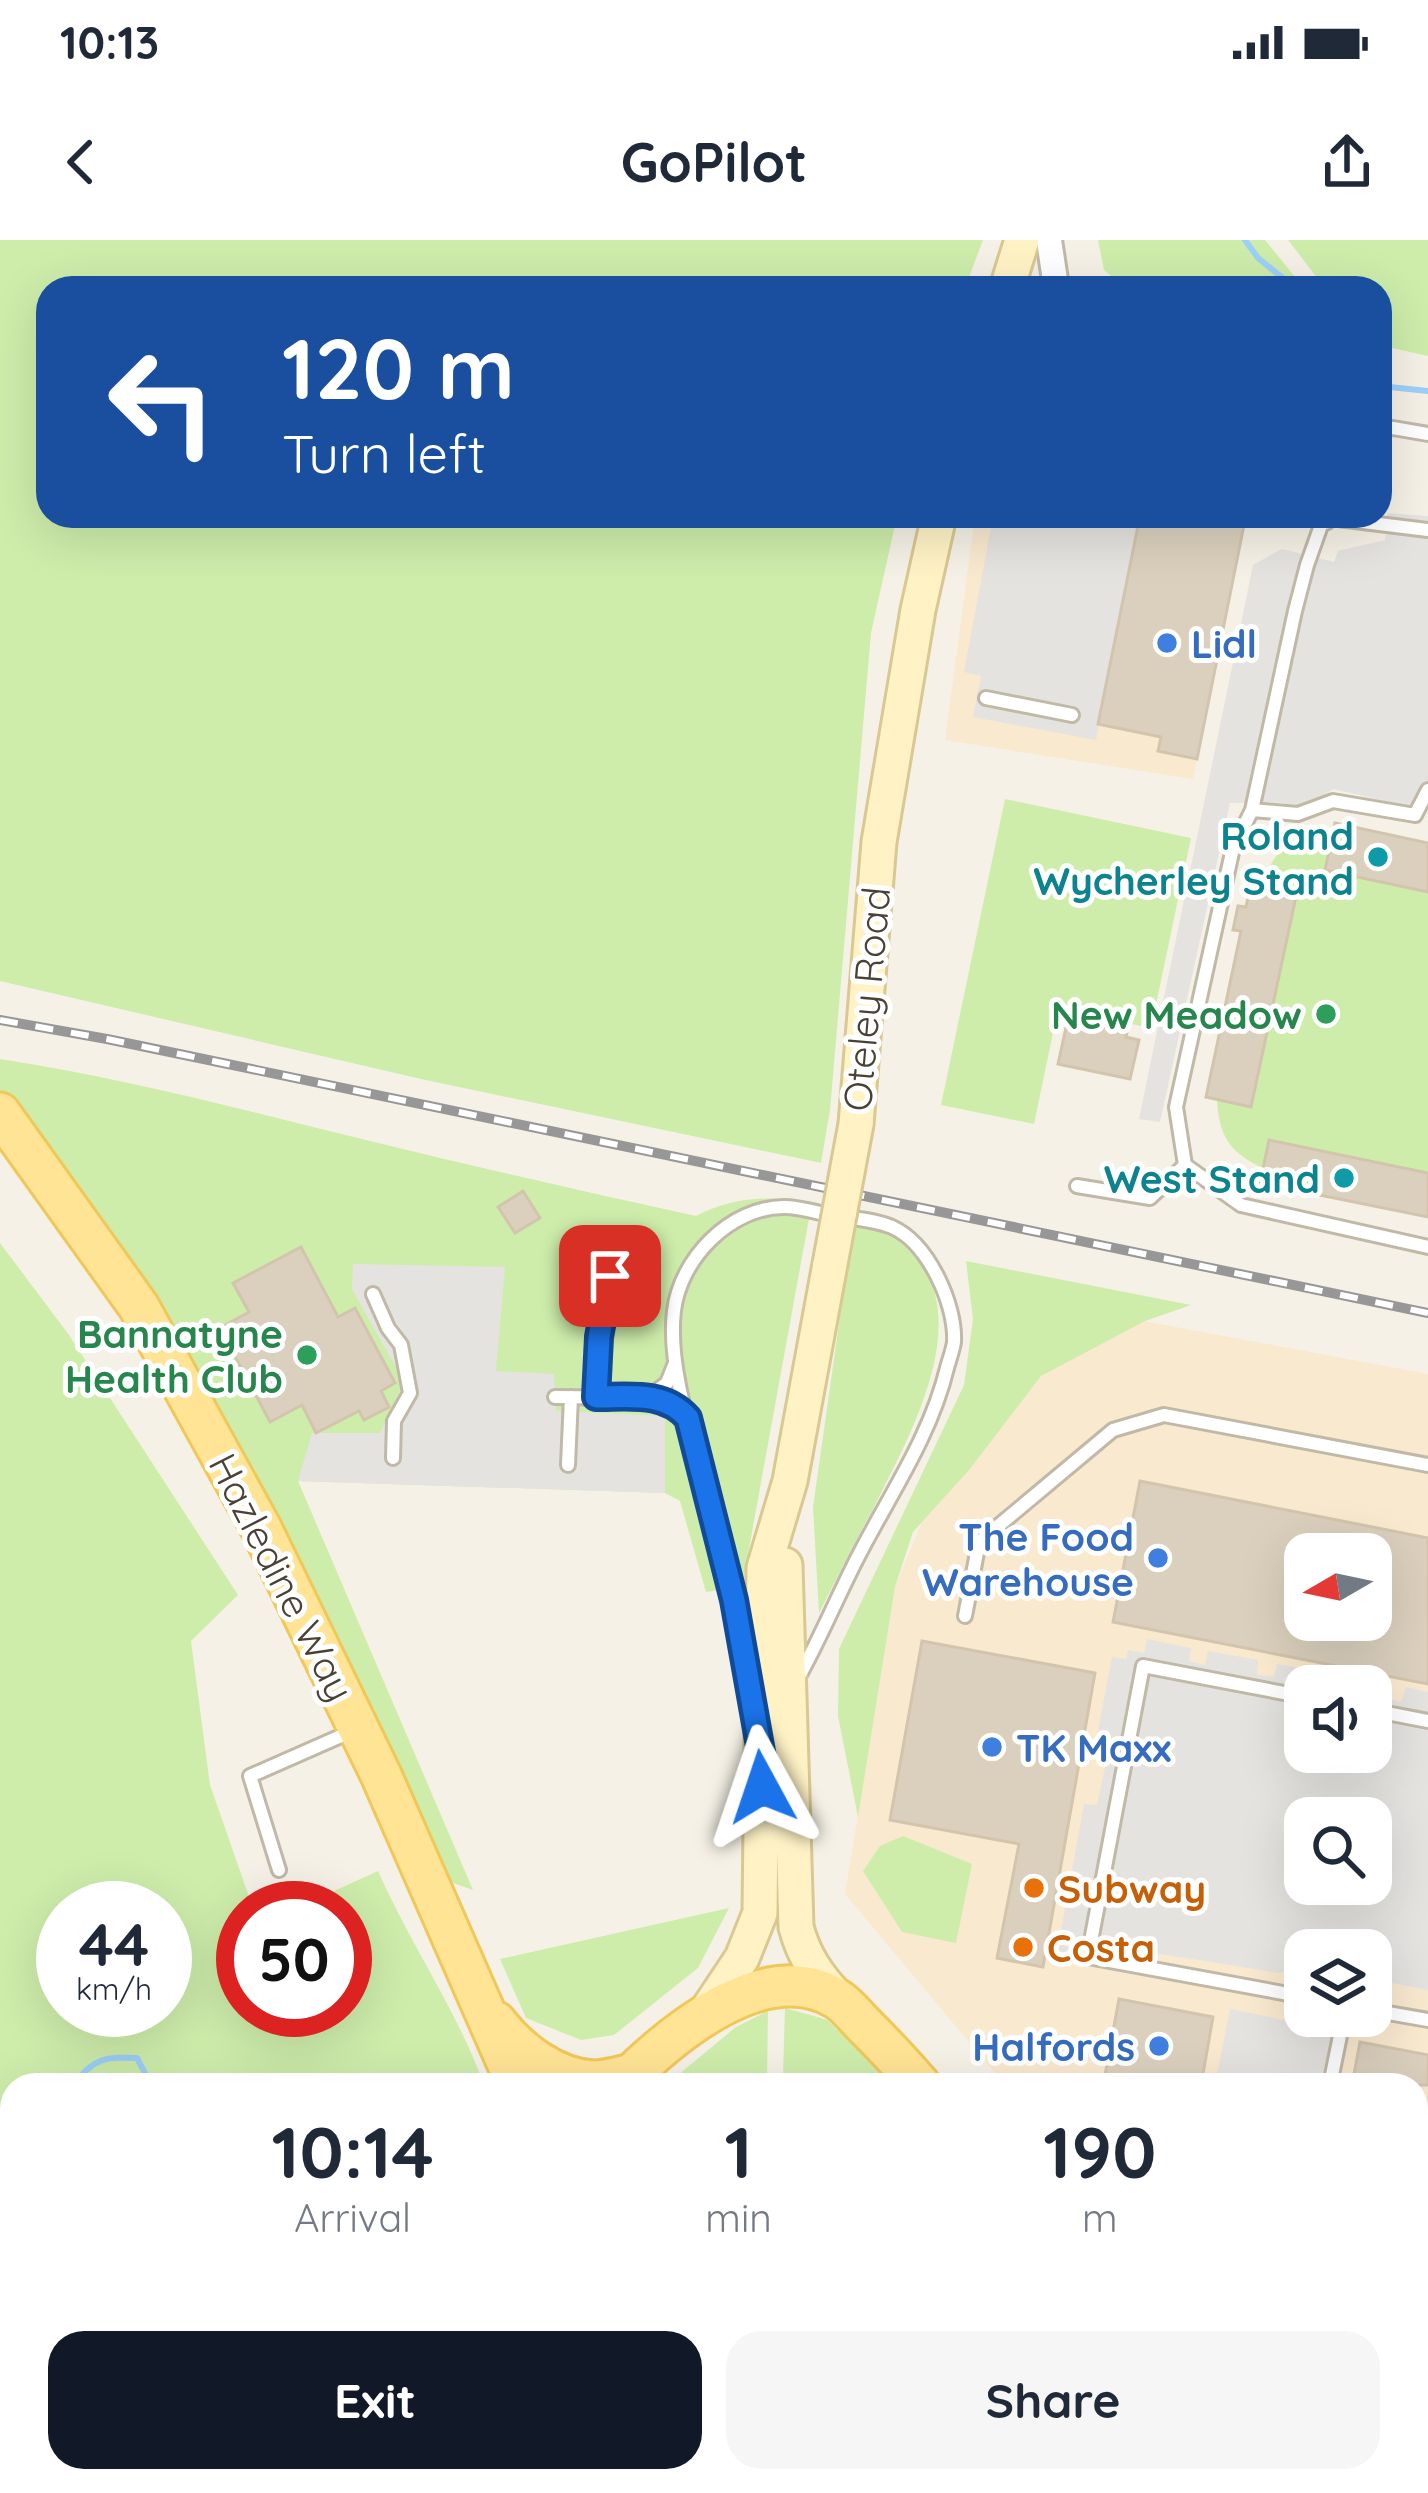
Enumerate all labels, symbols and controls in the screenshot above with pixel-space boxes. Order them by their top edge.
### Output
text: 10:13 [60,14,159,70]
text: GoPilot [621,128,807,196]
icon: back [48,129,114,195]
icon: share [1314,129,1380,195]
text: 120 m [282,315,515,420]
icon: left [84,324,240,480]
text: Turn left [282,419,486,487]
place label: Lidl [1191,619,1257,668]
marker: Lidl [1154,630,1180,656]
place label: Roland Wycherley Stand [1033,811,1354,905]
marker: Roland Wycherley Stand [1365,844,1391,870]
street label: Oteley Road [832,885,900,1113]
place label: New Meadow [1051,990,1302,1039]
marker: New Meadow [1313,1001,1339,1027]
place label: West Stand [1104,1154,1320,1203]
marker: West Stand [1331,1165,1357,1191]
pin [559,1225,661,1327]
icon: arrive [577,1243,643,1309]
place label: Bannatyne Health Club [65,1309,283,1403]
marker: Bannatyne Health Club [294,1342,320,1368]
street label: Hazledine Way [199,1445,365,1709]
place label: The Food Warehouse [922,1512,1134,1606]
north arrow [1284,1533,1392,1641]
map controls [1284,1533,1392,2037]
marker: The Food Warehouse [1145,1545,1171,1571]
button: sound [1284,1665,1392,1773]
place label: TK Maxx [1016,1723,1171,1772]
position arrow [699,1724,825,1850]
marker: TK Maxx [979,1734,1005,1760]
button: search [1284,1797,1392,1905]
place label: Subway [1058,1864,1206,1913]
marker: Subway [1021,1875,1047,1901]
speed limit sign: 50 [216,1881,372,2037]
text: 44 [79,1906,149,1981]
place label: Costa [1047,1923,1155,1972]
button: layers [1284,1929,1392,2037]
marker: Costa [1010,1934,1036,1960]
text: km/h [76,1970,152,2008]
place label: Halfords [972,2022,1135,2071]
marker: Halfords [1146,2033,1172,2059]
text: 10:14 [272,2106,434,2196]
text: 1 [725,2106,753,2196]
text: 190 [1043,2106,1156,2196]
text: Arrival [294,2193,411,2242]
text: min [705,2193,772,2242]
text: m [1082,2193,1118,2242]
button: Exit [48,2331,702,2469]
button: Share [726,2331,1380,2469]

